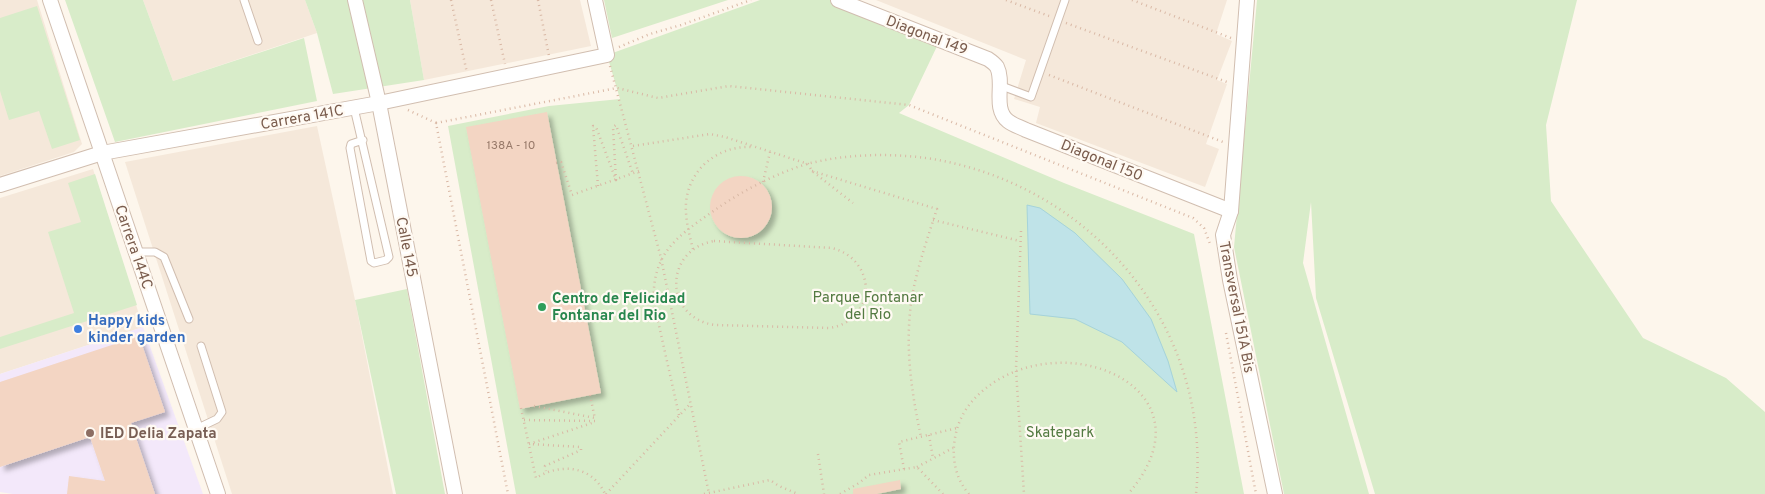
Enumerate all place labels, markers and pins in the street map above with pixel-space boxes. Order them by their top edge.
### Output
place label: Centro de Felicidad Fontanar del Rio [552,290,685,326]
marker: Centro de Felicidad Fontanar del Rio [536,301,548,313]
place label: Happy kids kinder garden [88,312,186,348]
marker: Happy kids kinder garden [72,323,84,335]
place label: IED Delia Zapata [100,425,217,444]
marker: IED Delia Zapata [84,427,96,439]

